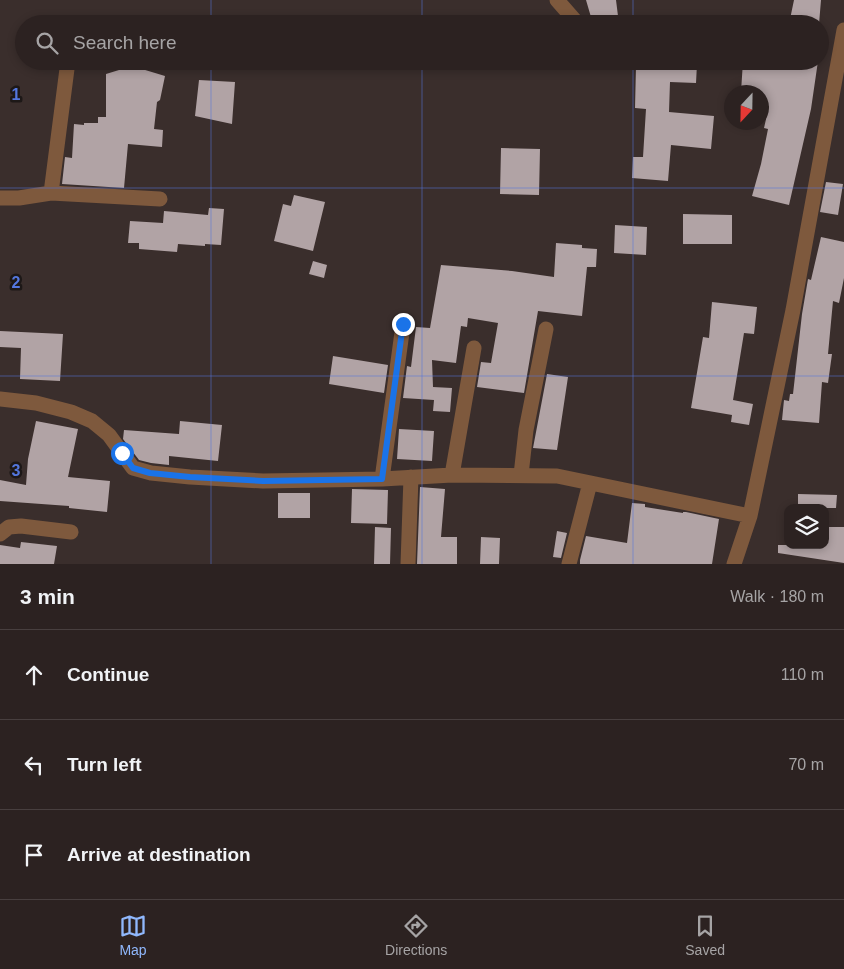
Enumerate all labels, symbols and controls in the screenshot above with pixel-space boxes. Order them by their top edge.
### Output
search box [15,15,829,70]
icon: search [33,29,61,57]
text: Search here [73,32,177,53]
north arrow [724,85,769,130]
text: 1 [12,86,21,103]
text: 2 [12,274,21,291]
route end [392,313,415,336]
route start [111,442,134,465]
text: 3 [12,462,21,479]
map controls [784,504,829,549]
button: layers [784,504,829,549]
text: 3 min [20,585,75,608]
text: Walk · 180 m [730,588,824,605]
icon: ahead [20,661,48,689]
text: Continue [67,664,149,685]
text: 110 m [781,666,824,683]
icon: left [20,751,48,779]
text: Turn left [67,754,142,775]
text: 70 m [788,756,824,773]
icon: arrive [20,841,48,869]
text: Arrive at destination [67,844,251,865]
tab: Map [119,912,147,958]
tab: Directions [385,912,447,958]
tab: Saved [685,912,725,958]

